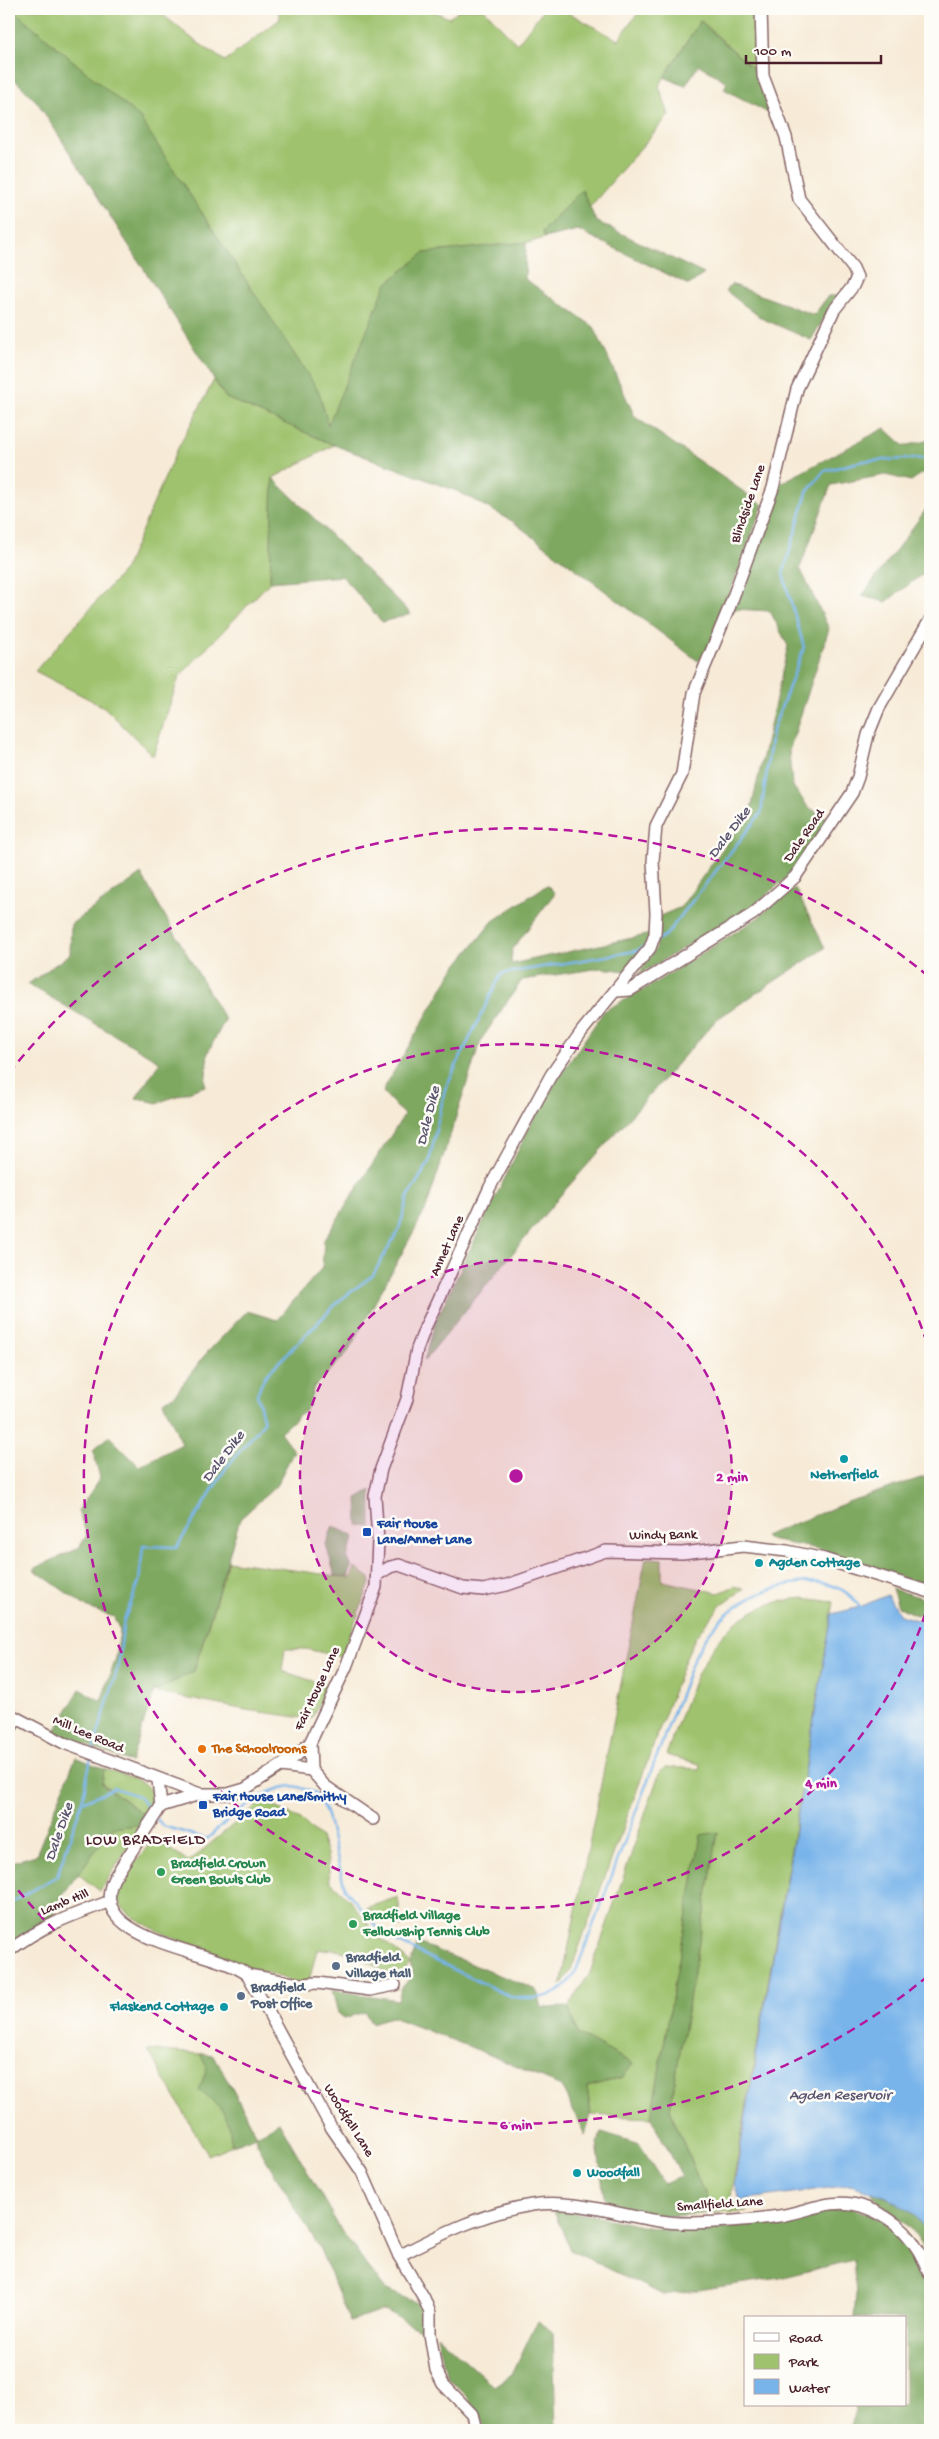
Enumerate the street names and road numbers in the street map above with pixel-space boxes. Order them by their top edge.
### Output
street label: Blindside Lane [727,462,771,546]
street label: Dale Road [780,805,831,867]
street label: Annet Lane [427,1212,469,1279]
street label: Windy Bank [629,1527,699,1545]
street label: Fair House Lane [291,1644,345,1735]
street label: Mill Lee Road [50,1712,128,1758]
street label: Lamb Hill [38,1886,92,1920]
street label: Woodfall Lane [319,2081,378,2161]
street label: Smallfield Lane [676,2193,764,2216]

